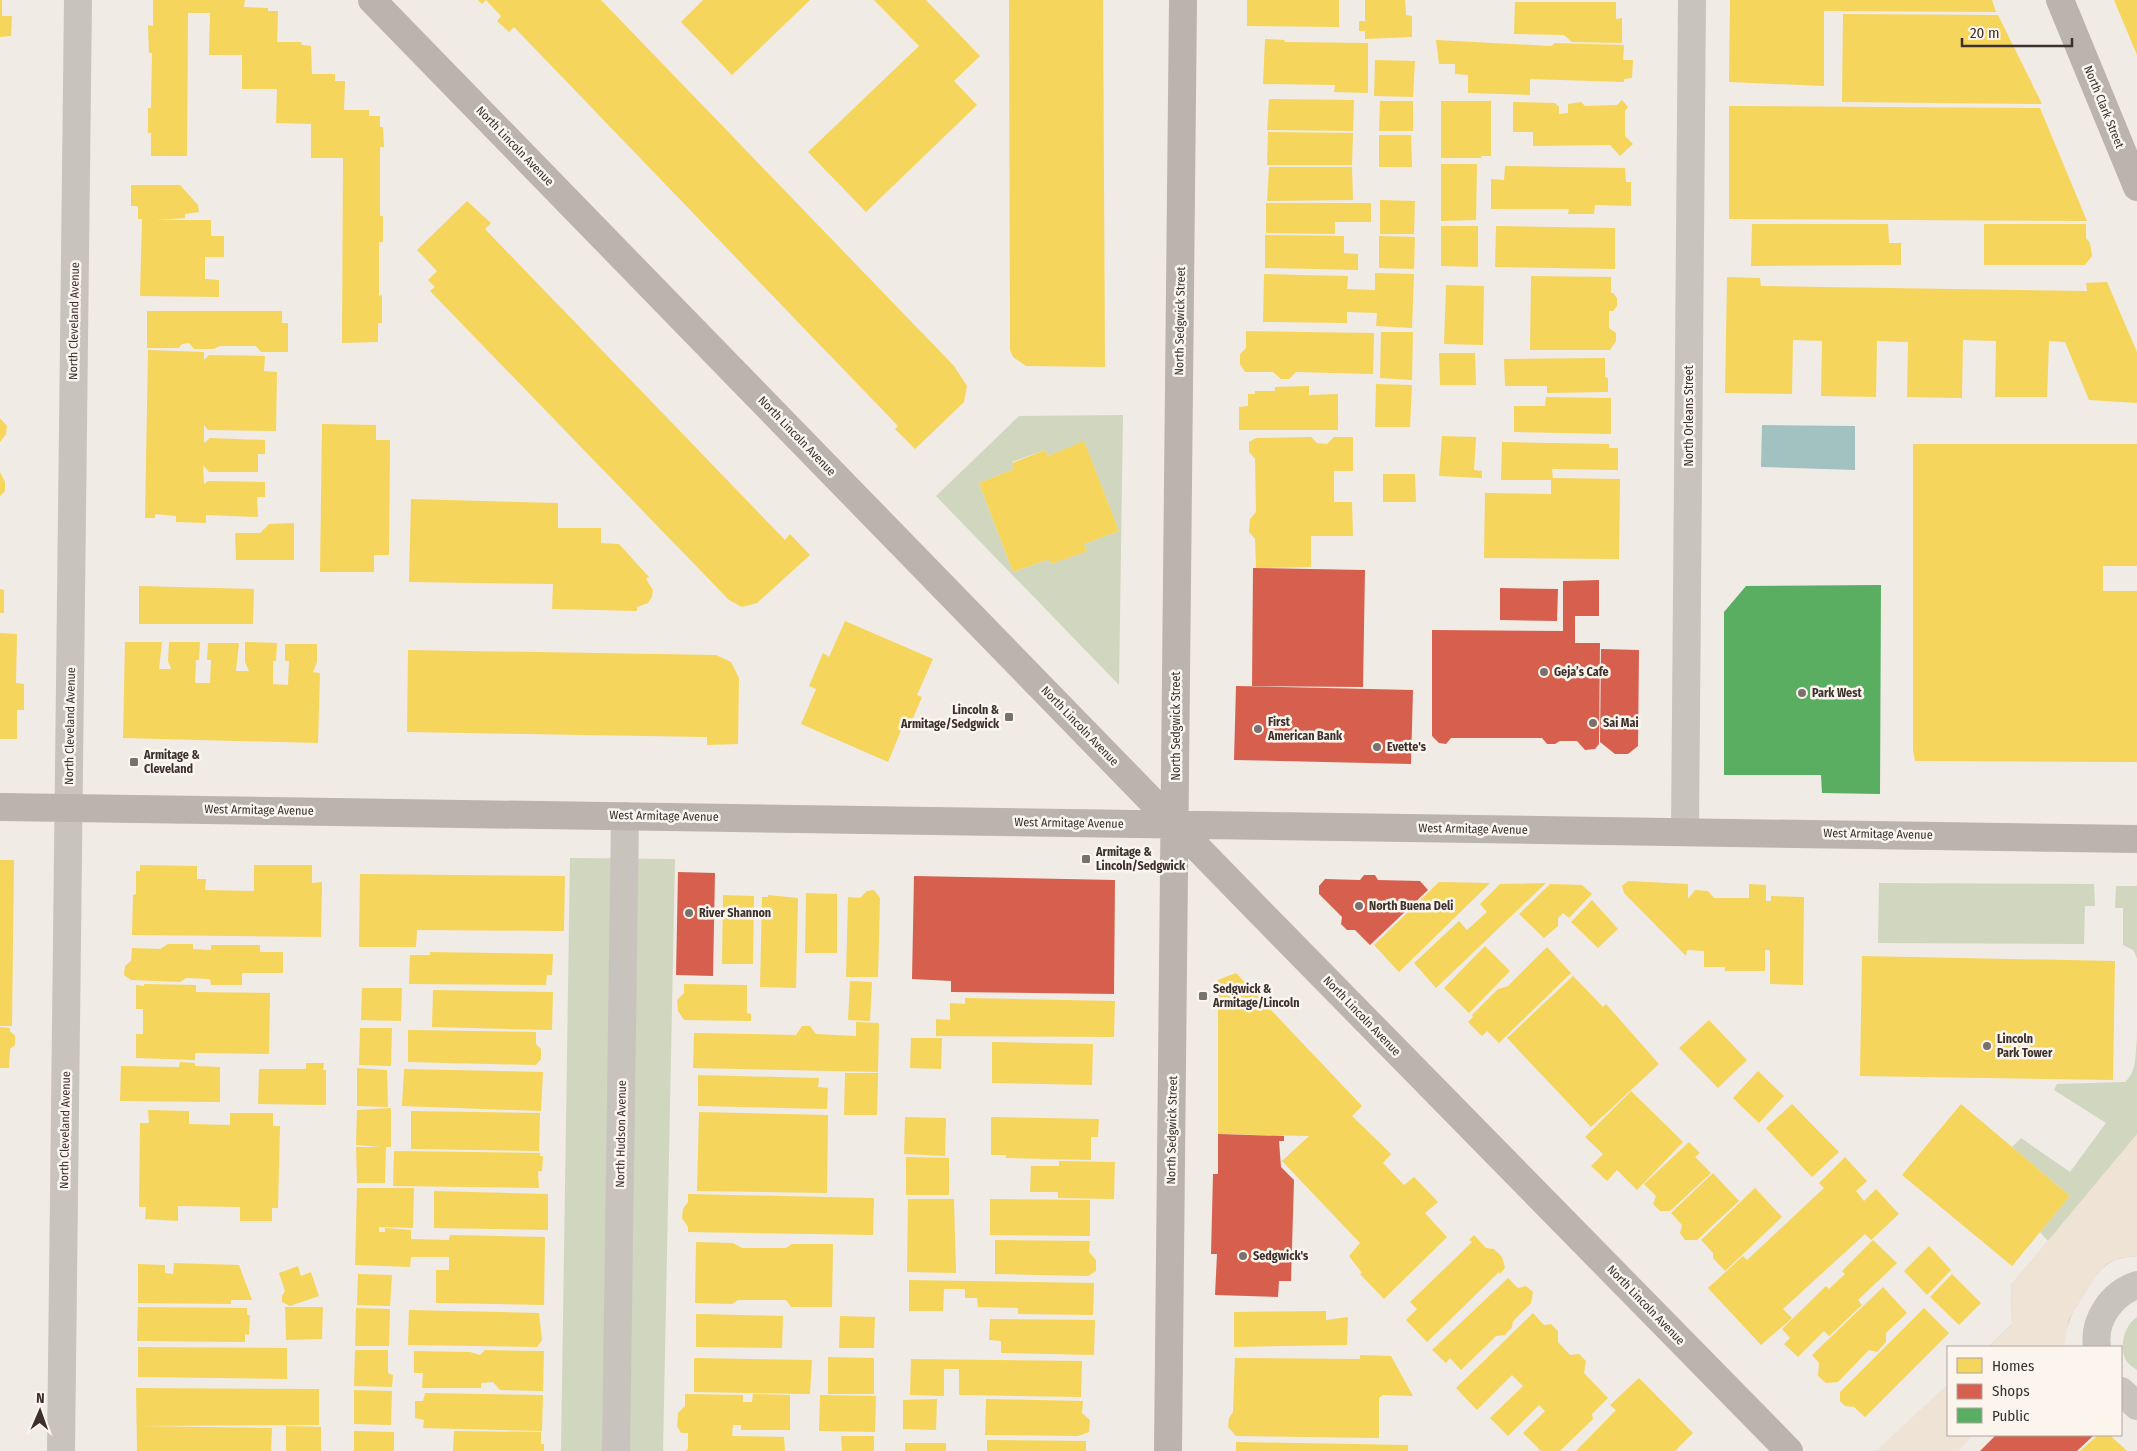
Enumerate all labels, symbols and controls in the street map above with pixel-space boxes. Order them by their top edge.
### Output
scale bar [1962,15,2072,47]
text: 20 m [1970,24,2000,42]
street label: North Clark Street [2081,64,2127,150]
street label: North Lincoln Avenue [473,103,557,189]
street label: North Cleveland Avenue [66,262,82,380]
street label: North Sedgwick Street [1172,266,1188,375]
street label: North Orleans Street [1682,365,1696,467]
street label: North Lincoln Avenue [755,393,839,479]
place label: Geja’s Cafe [1554,665,1609,679]
marker: Geja’s Cafe [1538,666,1550,678]
street label: North Cleveland Avenue [62,667,78,785]
street label: North Sedgwick Street [1169,672,1183,780]
street label: North Lincoln Avenue [1038,683,1122,769]
place label: Park West [1812,686,1862,700]
marker: Park West [1796,687,1808,699]
place label: Lincoln & Armitage/Sedgwick [900,703,1000,731]
marker: Lincoln & Armitage/Sedgwick [1003,711,1015,723]
place label: First American Bank [1267,715,1343,743]
place label: Sai Mai [1603,716,1639,730]
marker: Sai Mai [1587,717,1599,729]
marker: First American Bank [1252,723,1264,735]
place label: Evette's [1387,740,1427,754]
marker: Evette's [1371,741,1383,753]
place label: Armitage & Cleveland [143,748,200,776]
marker: Armitage & Cleveland [128,756,140,768]
street label: West Armitage Avenue [204,802,314,818]
street label: West Armitage Avenue [609,808,719,824]
street label: West Armitage Avenue [1014,815,1124,831]
street label: West Armitage Avenue [1418,821,1528,837]
street label: West Armitage Avenue [1823,826,1933,842]
place label: Armitage & Lincoln/Sedgwick [1095,845,1186,873]
marker: Armitage & Lincoln/Sedgwick [1080,853,1092,865]
place label: North Buena Deli [1369,899,1453,913]
marker: North Buena Deli [1353,900,1365,912]
place label: River Shannon [699,906,771,920]
marker: River Shannon [683,907,695,919]
street label: North Lincoln Avenue [1320,973,1404,1059]
place label: Sedgwick & Armitage/Lincoln [1212,982,1299,1010]
marker: Sedgwick & Armitage/Lincoln [1197,990,1209,1002]
place label: Lincoln Park Tower [1997,1032,2053,1060]
marker: Lincoln Park Tower [1981,1040,1993,1052]
street label: North Cleveland Avenue [57,1071,73,1189]
street label: North Sedgwick Street [1164,1075,1180,1184]
street label: North Hudson Avenue [613,1080,629,1188]
place label: Sedgwick's [1253,1249,1309,1263]
marker: Sedgwick's [1237,1250,1249,1262]
street label: North Lincoln Avenue [1604,1262,1688,1348]
legend [1947,1346,2122,1436]
text: Homes [1992,1357,2034,1375]
text: Shops [1992,1382,2030,1400]
north arrow [15,1386,65,1436]
text: N [36,1390,45,1407]
text: Public [1992,1407,2030,1425]

